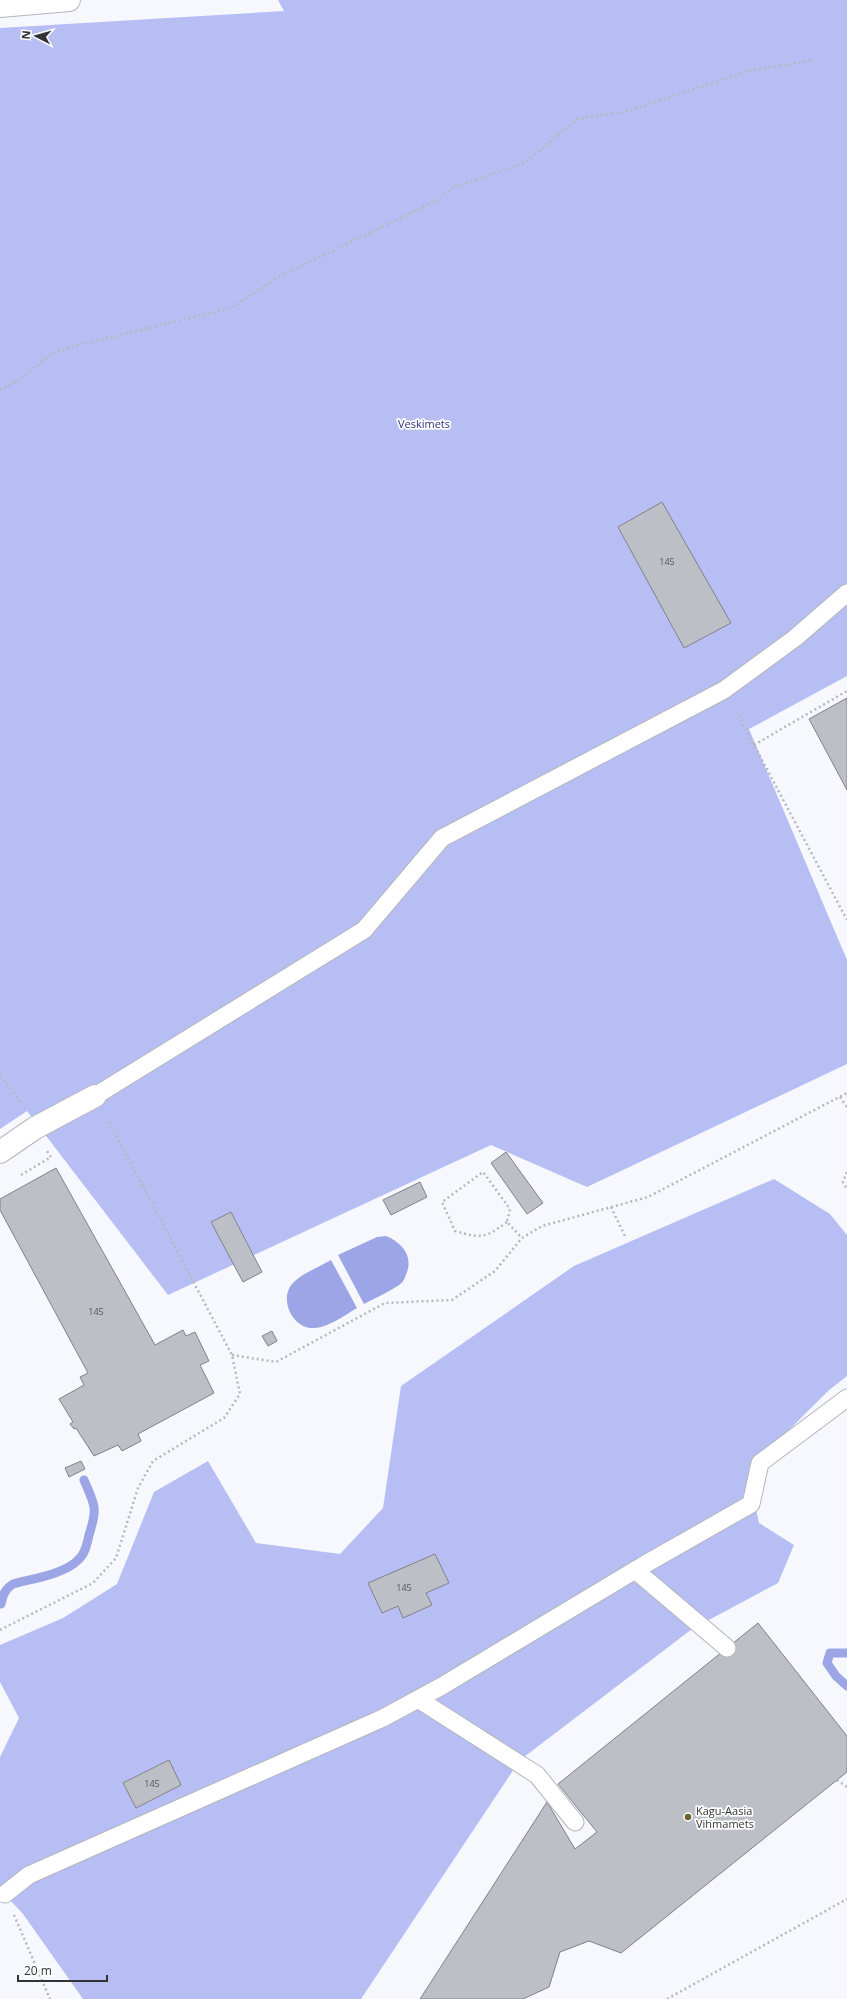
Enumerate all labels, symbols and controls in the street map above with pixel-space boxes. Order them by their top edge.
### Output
north arrow [16,16,56,56]
text: N [18,30,33,40]
park label: Veskimets [398,416,450,431]
house number: 145 [659,555,675,568]
house number: 145 [88,1305,104,1318]
house number: 145 [396,1581,412,1594]
house number: 145 [144,1777,160,1790]
place label: Kagu-Aasia Vihmamets [696,1803,754,1831]
marker: Kagu-Aasia Vihmamets [683,1812,693,1822]
scale bar [18,1957,107,1983]
text: 20 m [24,1962,52,1979]

